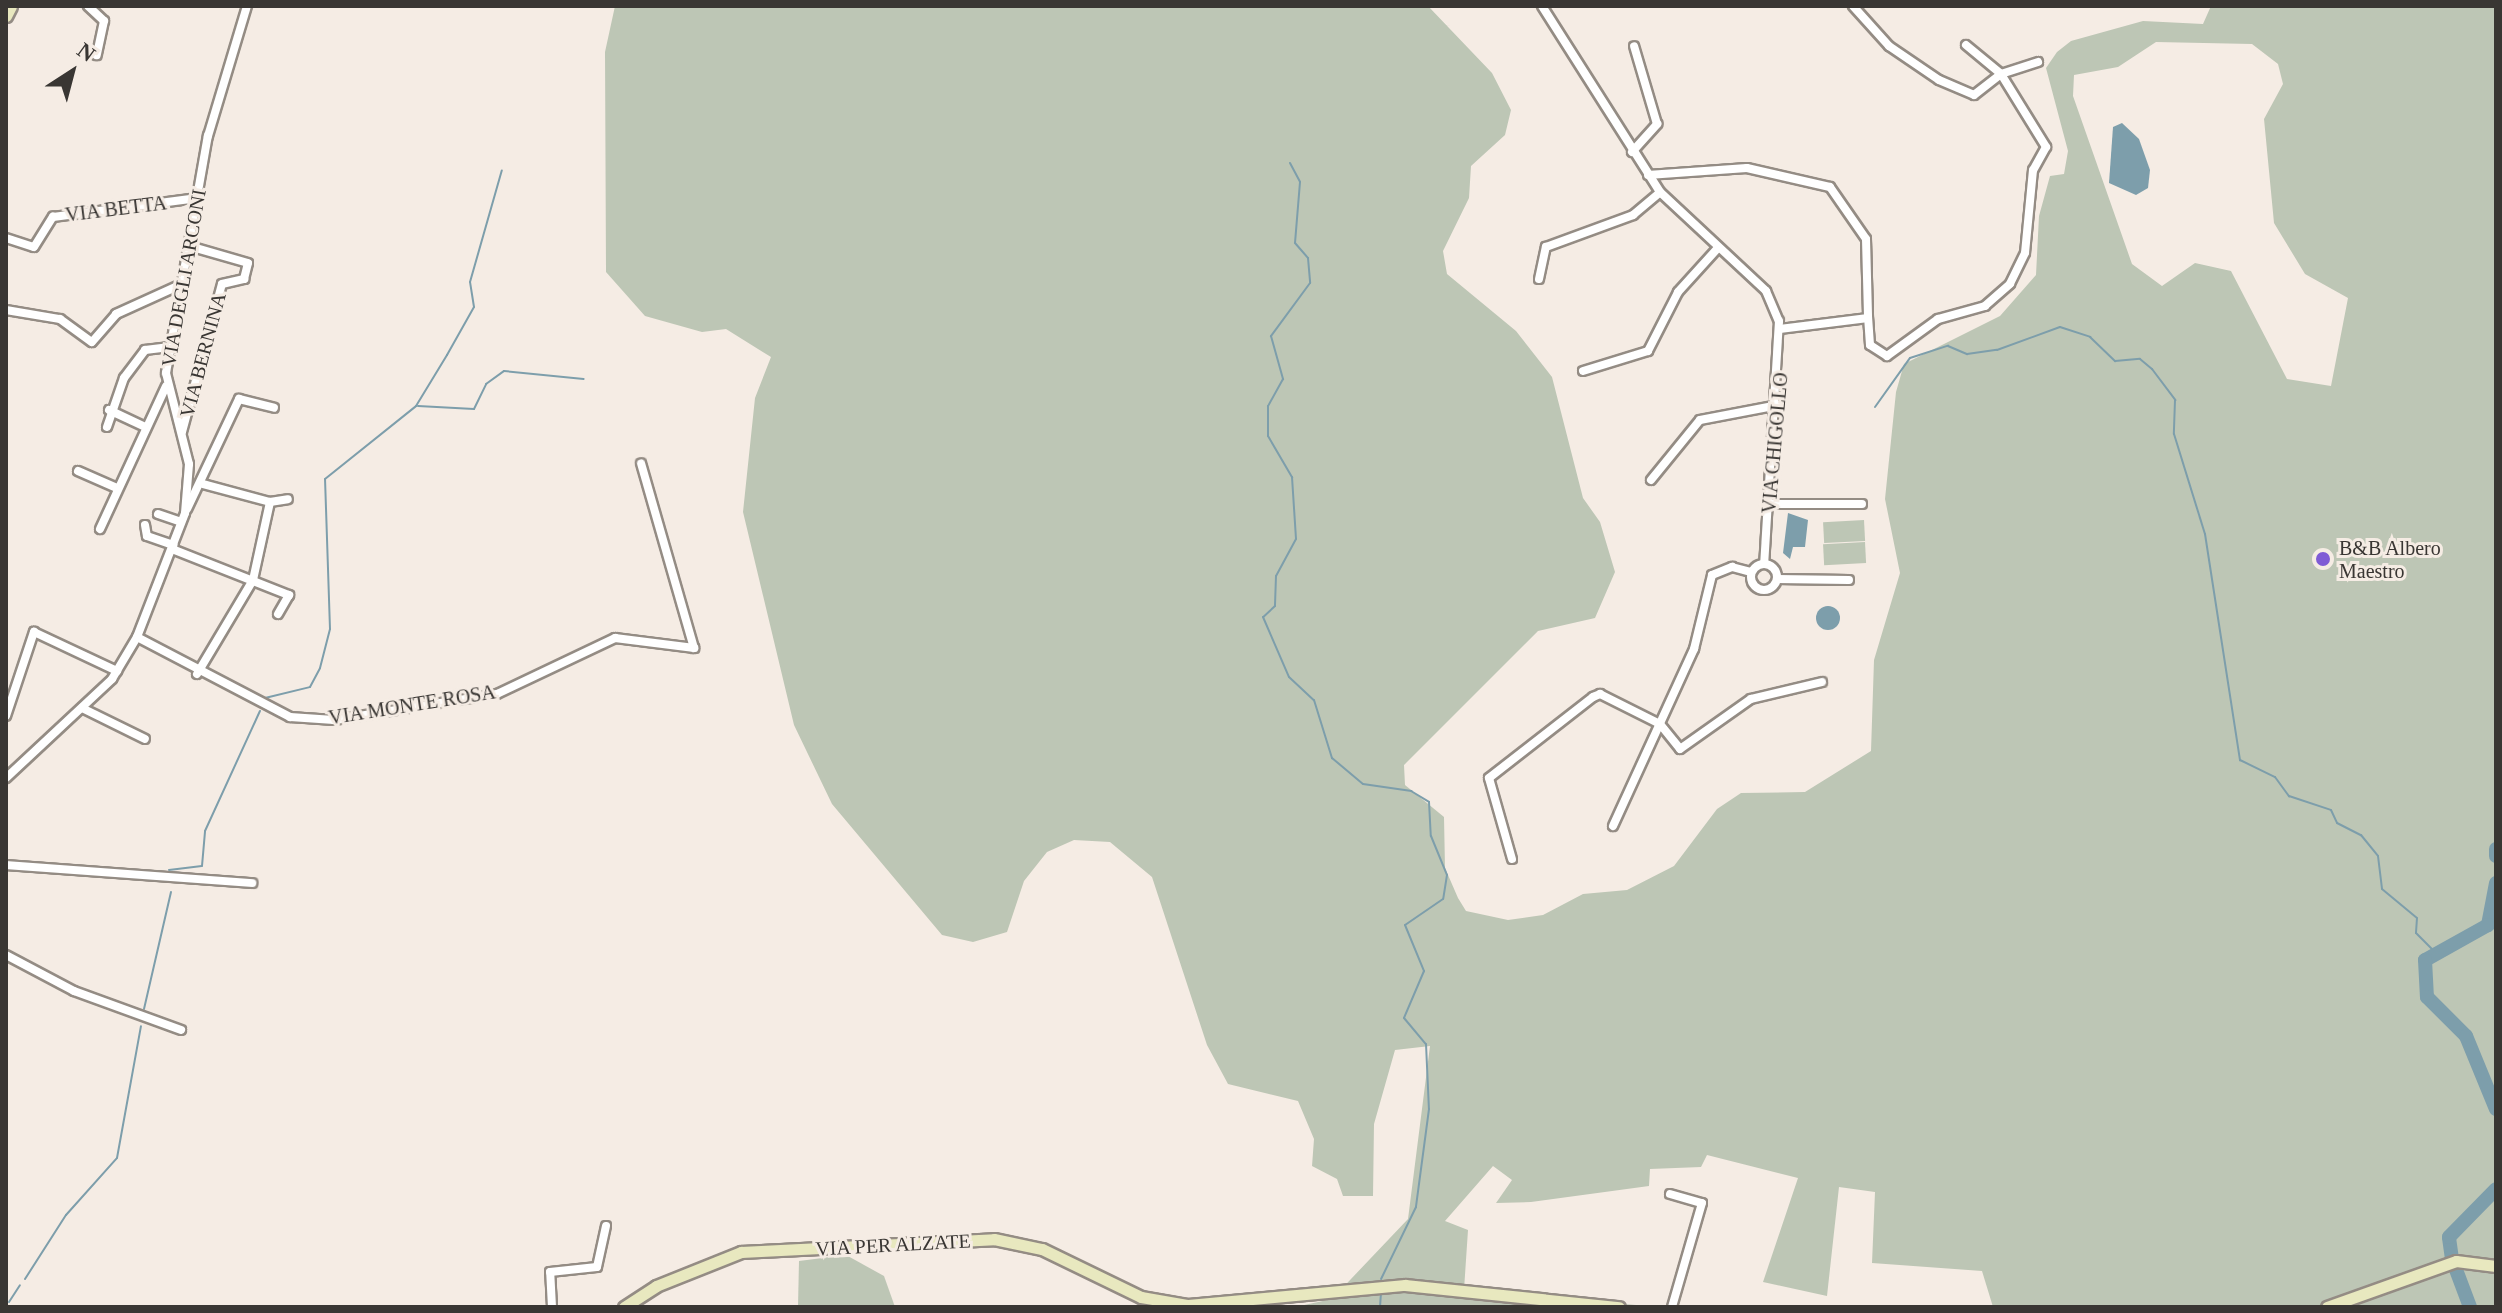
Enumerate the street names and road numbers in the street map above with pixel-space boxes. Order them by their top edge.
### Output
street label: VIA DEGLI ARCONI [156,186,212,370]
street label: VIA BETTA [63,191,169,227]
street label: VIA BERNINA [175,289,231,421]
street label: VIA CHIGOLLO [1757,371,1793,515]
street label: VIA MONTE ROSA [326,680,498,730]
street label: VIA PER ALZATE [814,1229,972,1261]

